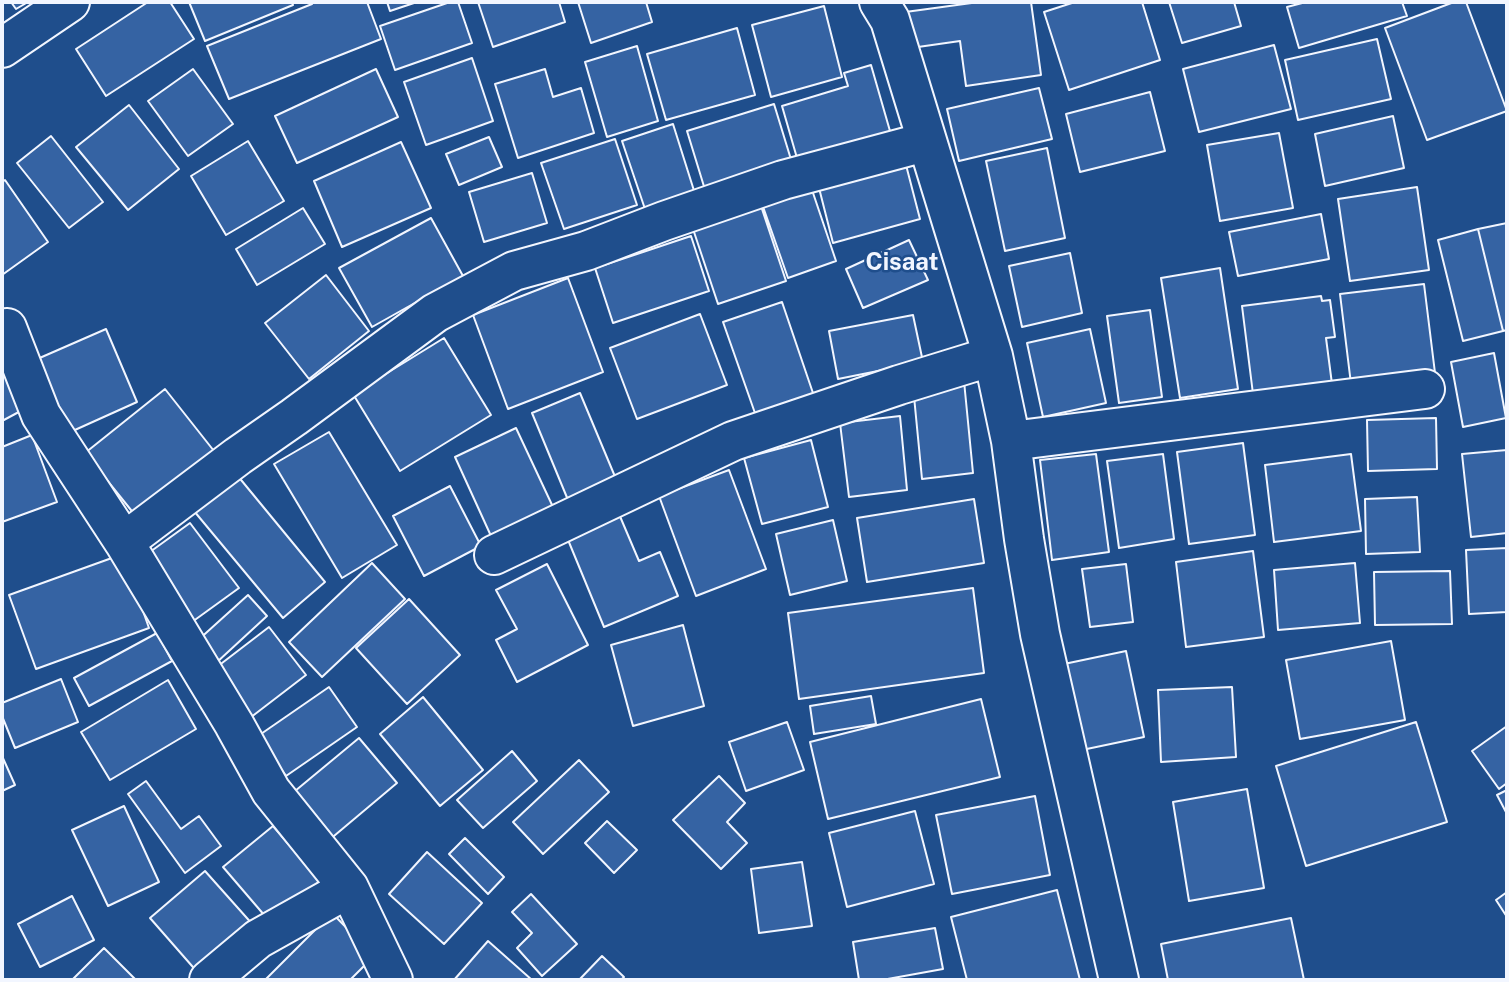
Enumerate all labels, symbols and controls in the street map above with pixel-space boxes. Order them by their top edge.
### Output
district label: Cisaat [865,249,939,277]

